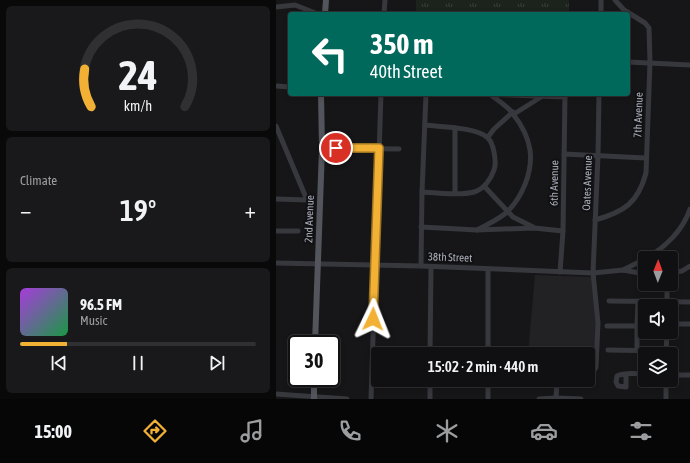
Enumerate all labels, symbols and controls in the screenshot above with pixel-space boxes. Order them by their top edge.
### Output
icon: left [304,28,356,80]
text: 350 m [370,28,433,60]
text: 24 [118,50,158,98]
text: 40th Street [370,61,443,82]
street label: 7th Avenue [631,92,645,138]
text: km/h [124,97,152,113]
pin [319,131,353,165]
icon: arrive [325,137,347,159]
street label: Oates Avenue [580,155,594,211]
street label: 6th Avenue [548,160,560,206]
text: Climate [20,173,57,188]
text: 19° [120,193,156,227]
street label: 2nd Avenue [302,195,316,243]
text: − [20,197,31,223]
text: + [245,197,256,223]
street label: 38th Street [428,250,472,264]
north arrow [638,251,678,291]
map controls [638,251,678,387]
text: 96.5 FM [80,296,122,313]
position arrow [352,298,394,340]
button: sound [638,299,678,339]
text: Music [80,313,107,328]
speed limit sign: 30 [288,335,340,387]
button: layers [638,347,678,387]
icon: previous [48,352,70,374]
icon: pause [127,352,149,374]
icon: next [206,352,228,374]
text: 15:02 · 2 min · 440 m [428,358,538,375]
icon: directions [141,417,169,445]
icon: music [238,417,266,445]
icon: phone [336,417,364,445]
icon: climate [433,417,461,445]
icon: car [530,417,558,445]
icon: filters [627,417,655,445]
text: 15:00 [35,421,72,442]

